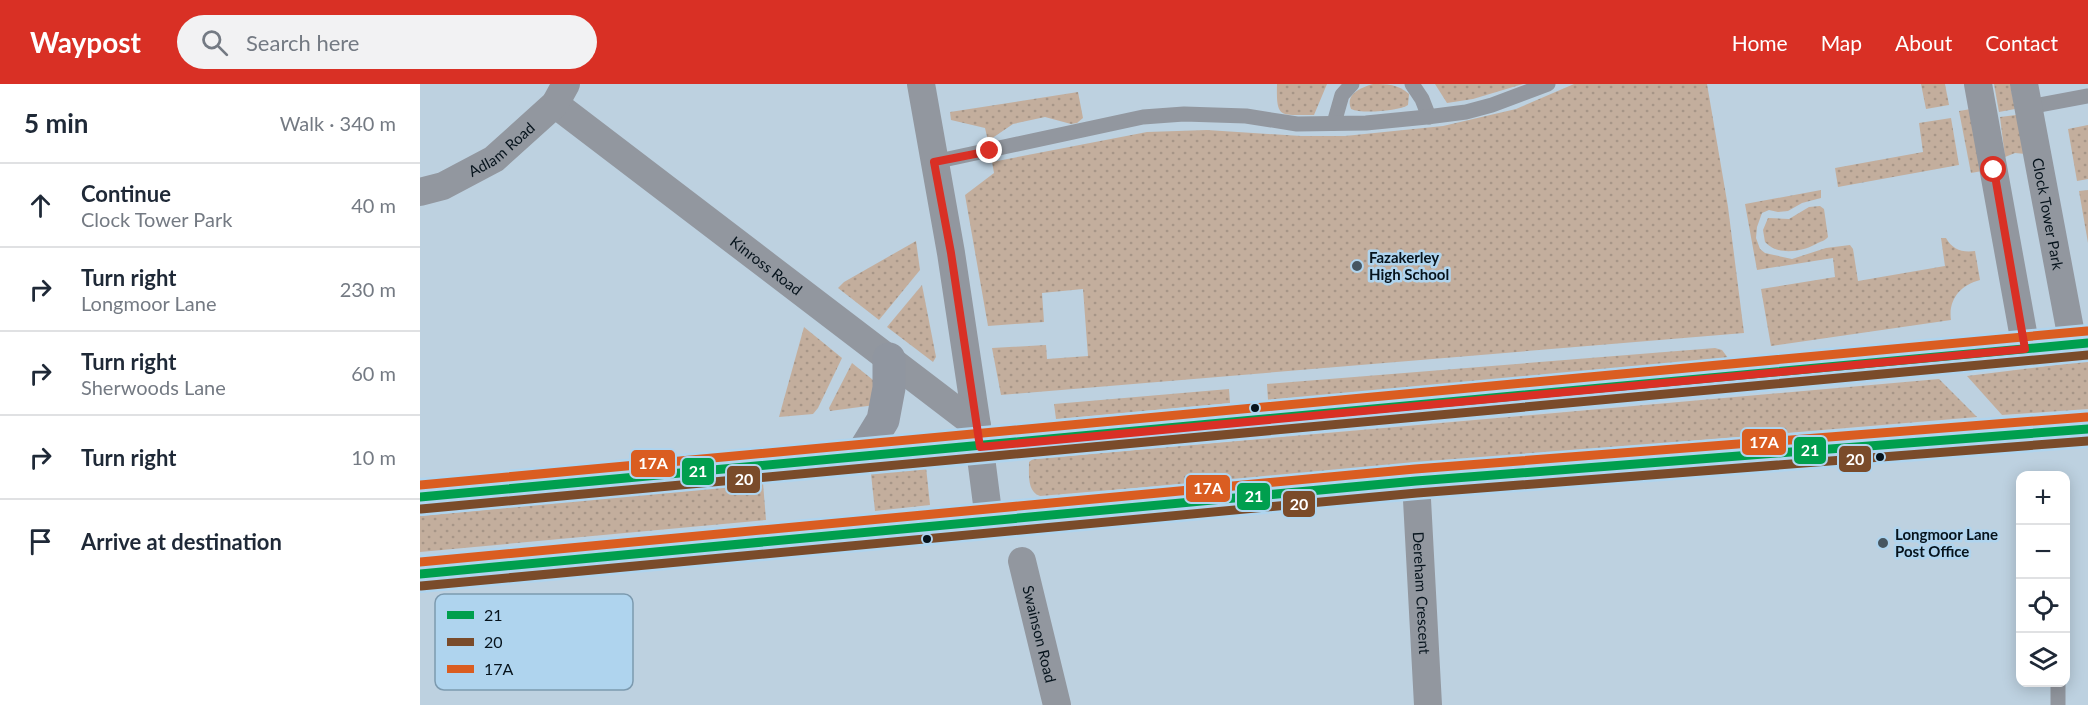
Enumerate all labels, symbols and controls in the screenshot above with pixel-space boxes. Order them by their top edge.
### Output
search box [177,15,597,69]
text: Waypost [30,25,141,59]
icon: search [198,26,231,59]
text: Search here [246,29,359,56]
text: Home [1732,30,1788,55]
text: Map [1821,30,1862,55]
text: About [1895,30,1952,55]
text: Contact [1985,30,2058,55]
text: 5 min [24,107,88,139]
text: Walk · 340 m [280,111,396,135]
street label: Adlam Road [465,118,538,180]
route end [976,137,1002,163]
route start [1980,156,2006,182]
street label: Clock Tower Park [2029,156,2068,272]
text: Continue [81,180,171,207]
icon: ahead [24,189,57,222]
text: 40 m [351,193,396,217]
text: Clock Tower Park [81,207,232,231]
street label: Kinross Road [727,232,806,299]
place label: Fazakerley High School [1369,248,1449,283]
marker: Fazakerley High School [1350,259,1364,273]
text: Turn right [81,264,176,291]
icon: right [24,273,57,306]
text: 230 m [340,277,396,301]
text: Longmoor Lane [81,291,216,315]
text: Turn right [81,348,176,375]
icon: right [24,357,57,390]
text: 60 m [351,361,396,385]
text: Sherwoods Lane [81,375,226,399]
unlabelled marker [1249,402,1261,414]
line badge: 17A [1741,428,1787,456]
text: 17A [1749,432,1780,451]
line badge: 21 [1793,436,1827,465]
text: 21 [1801,440,1819,459]
icon: right [24,441,57,474]
text: Turn right [81,444,176,471]
text: 10 m [351,445,396,469]
line badge: 20 [1838,445,1872,473]
line badge: 17A [630,449,676,478]
text: 20 [1846,449,1864,468]
unlabelled marker [1874,451,1886,463]
text: 17A [638,453,669,472]
line badge: 21 [681,457,715,486]
text: 21 [689,461,707,480]
line badge: 20 [726,465,761,494]
text: 20 [735,469,753,488]
map controls [2016,471,2070,687]
button: + [2016,471,2070,525]
line badge: 17A [1185,474,1231,503]
text: 17A [1193,478,1224,497]
line badge: 21 [1236,482,1271,511]
text: 21 [1245,486,1263,505]
line badge: 20 [1282,490,1316,518]
text: 20 [1290,494,1308,513]
icon: arrive [24,525,57,558]
place label: Longmoor Lane Post Office [1895,525,1998,560]
button: − [2016,525,2070,579]
text: Arrive at destination [81,528,282,555]
street label: Dereham Crescent [1410,531,1434,655]
unlabelled marker [921,533,933,545]
marker: Longmoor Lane Post Office [1876,536,1890,550]
button: locate [2016,579,2070,633]
street label: Swainson Road [1019,583,1060,684]
legend [435,594,633,690]
text: 21 [484,605,503,624]
text: 20 [484,632,503,651]
button: layers [2016,633,2070,687]
text: 17A [484,659,514,678]

